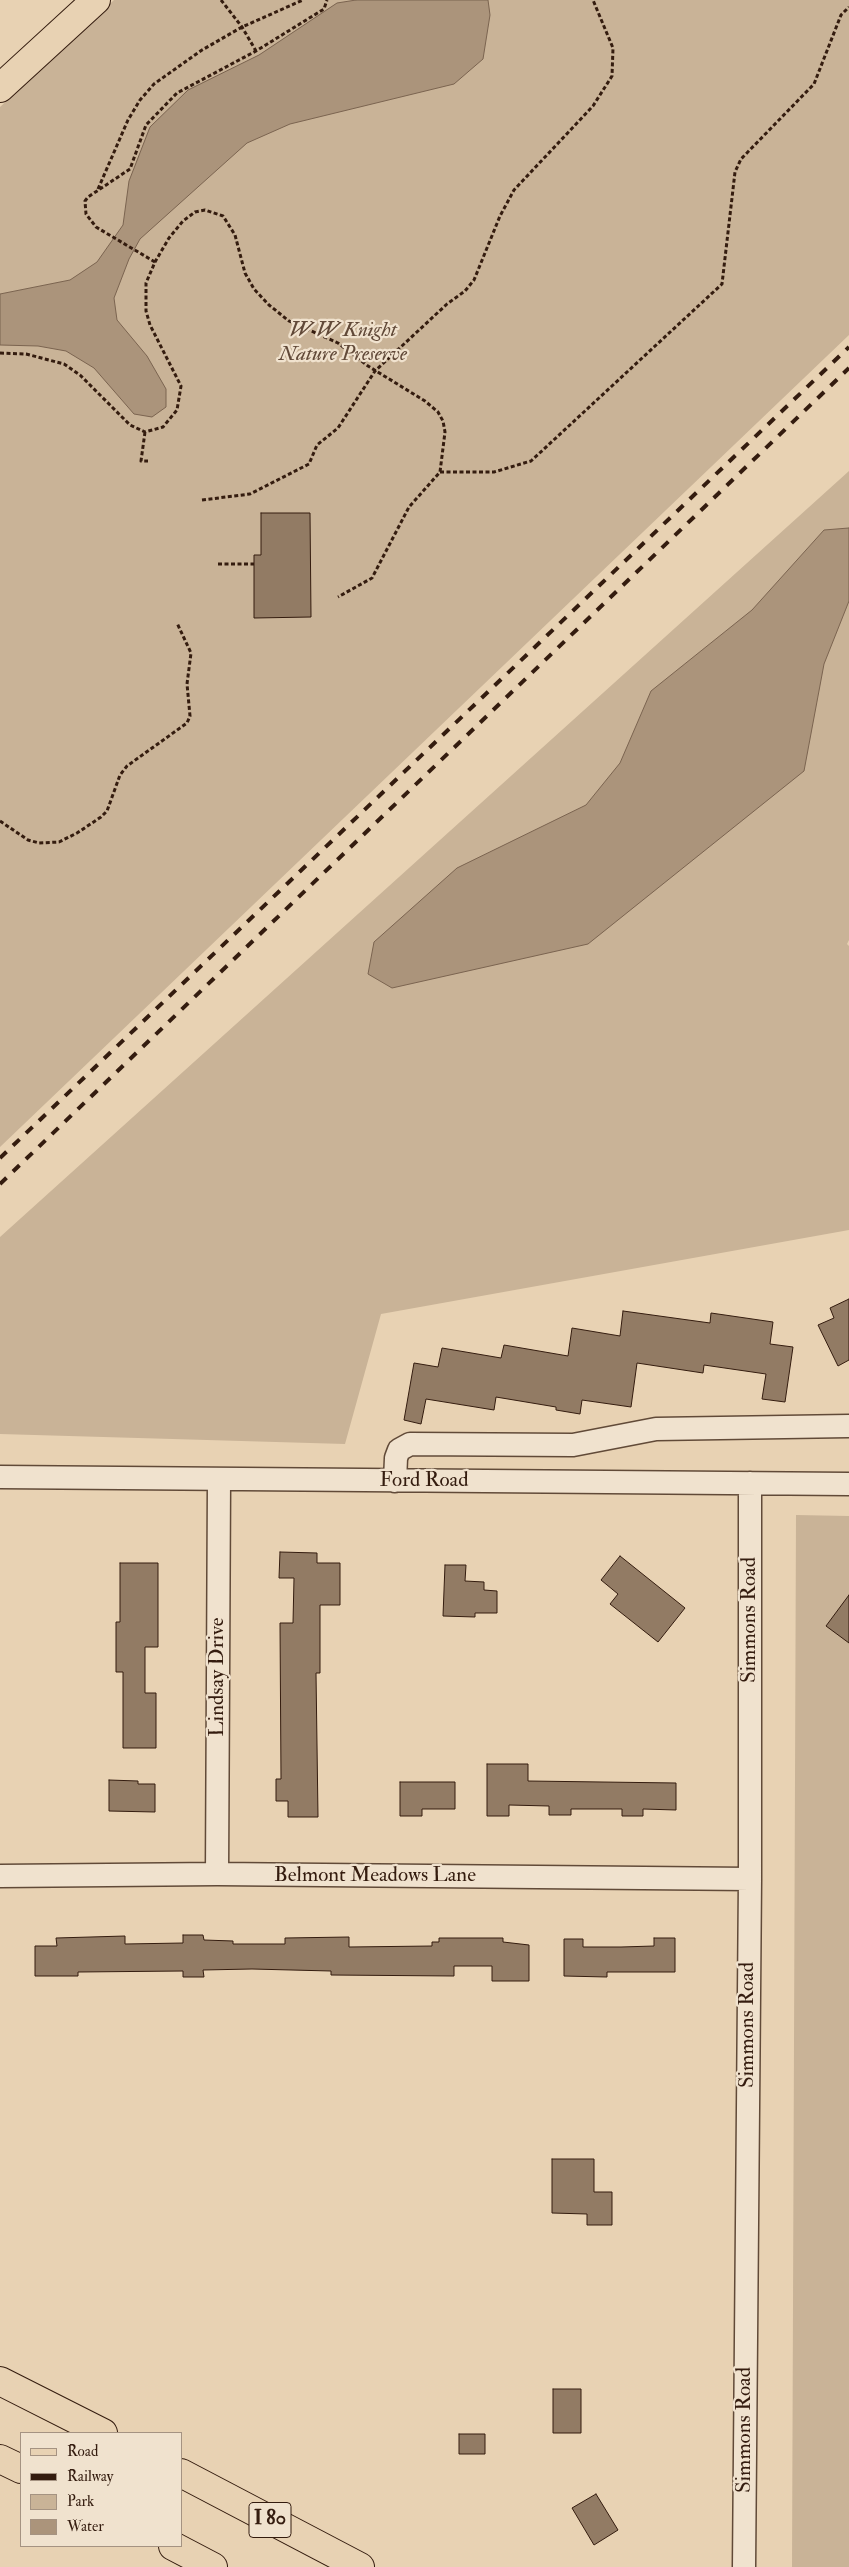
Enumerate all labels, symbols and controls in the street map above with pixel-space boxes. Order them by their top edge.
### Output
park label: W W Knight Nature Preserve [279,318,407,368]
street label: Ford Road [379,1468,469,1494]
street label: Simmons Road [737,1557,763,1683]
street label: Lindsay Drive [205,1617,231,1737]
street label: Belmont Meadows Lane [274,1863,476,1889]
street label: Simmons Road [735,1962,761,2088]
street label: Simmons Road [732,2367,758,2493]
legend [20,2432,182,2547]
text: Road [67,2442,98,2461]
text: Railway [67,2467,113,2486]
text: Park [67,2492,94,2511]
road number: I 80 [249,2502,291,2538]
text: Water [67,2517,104,2536]

